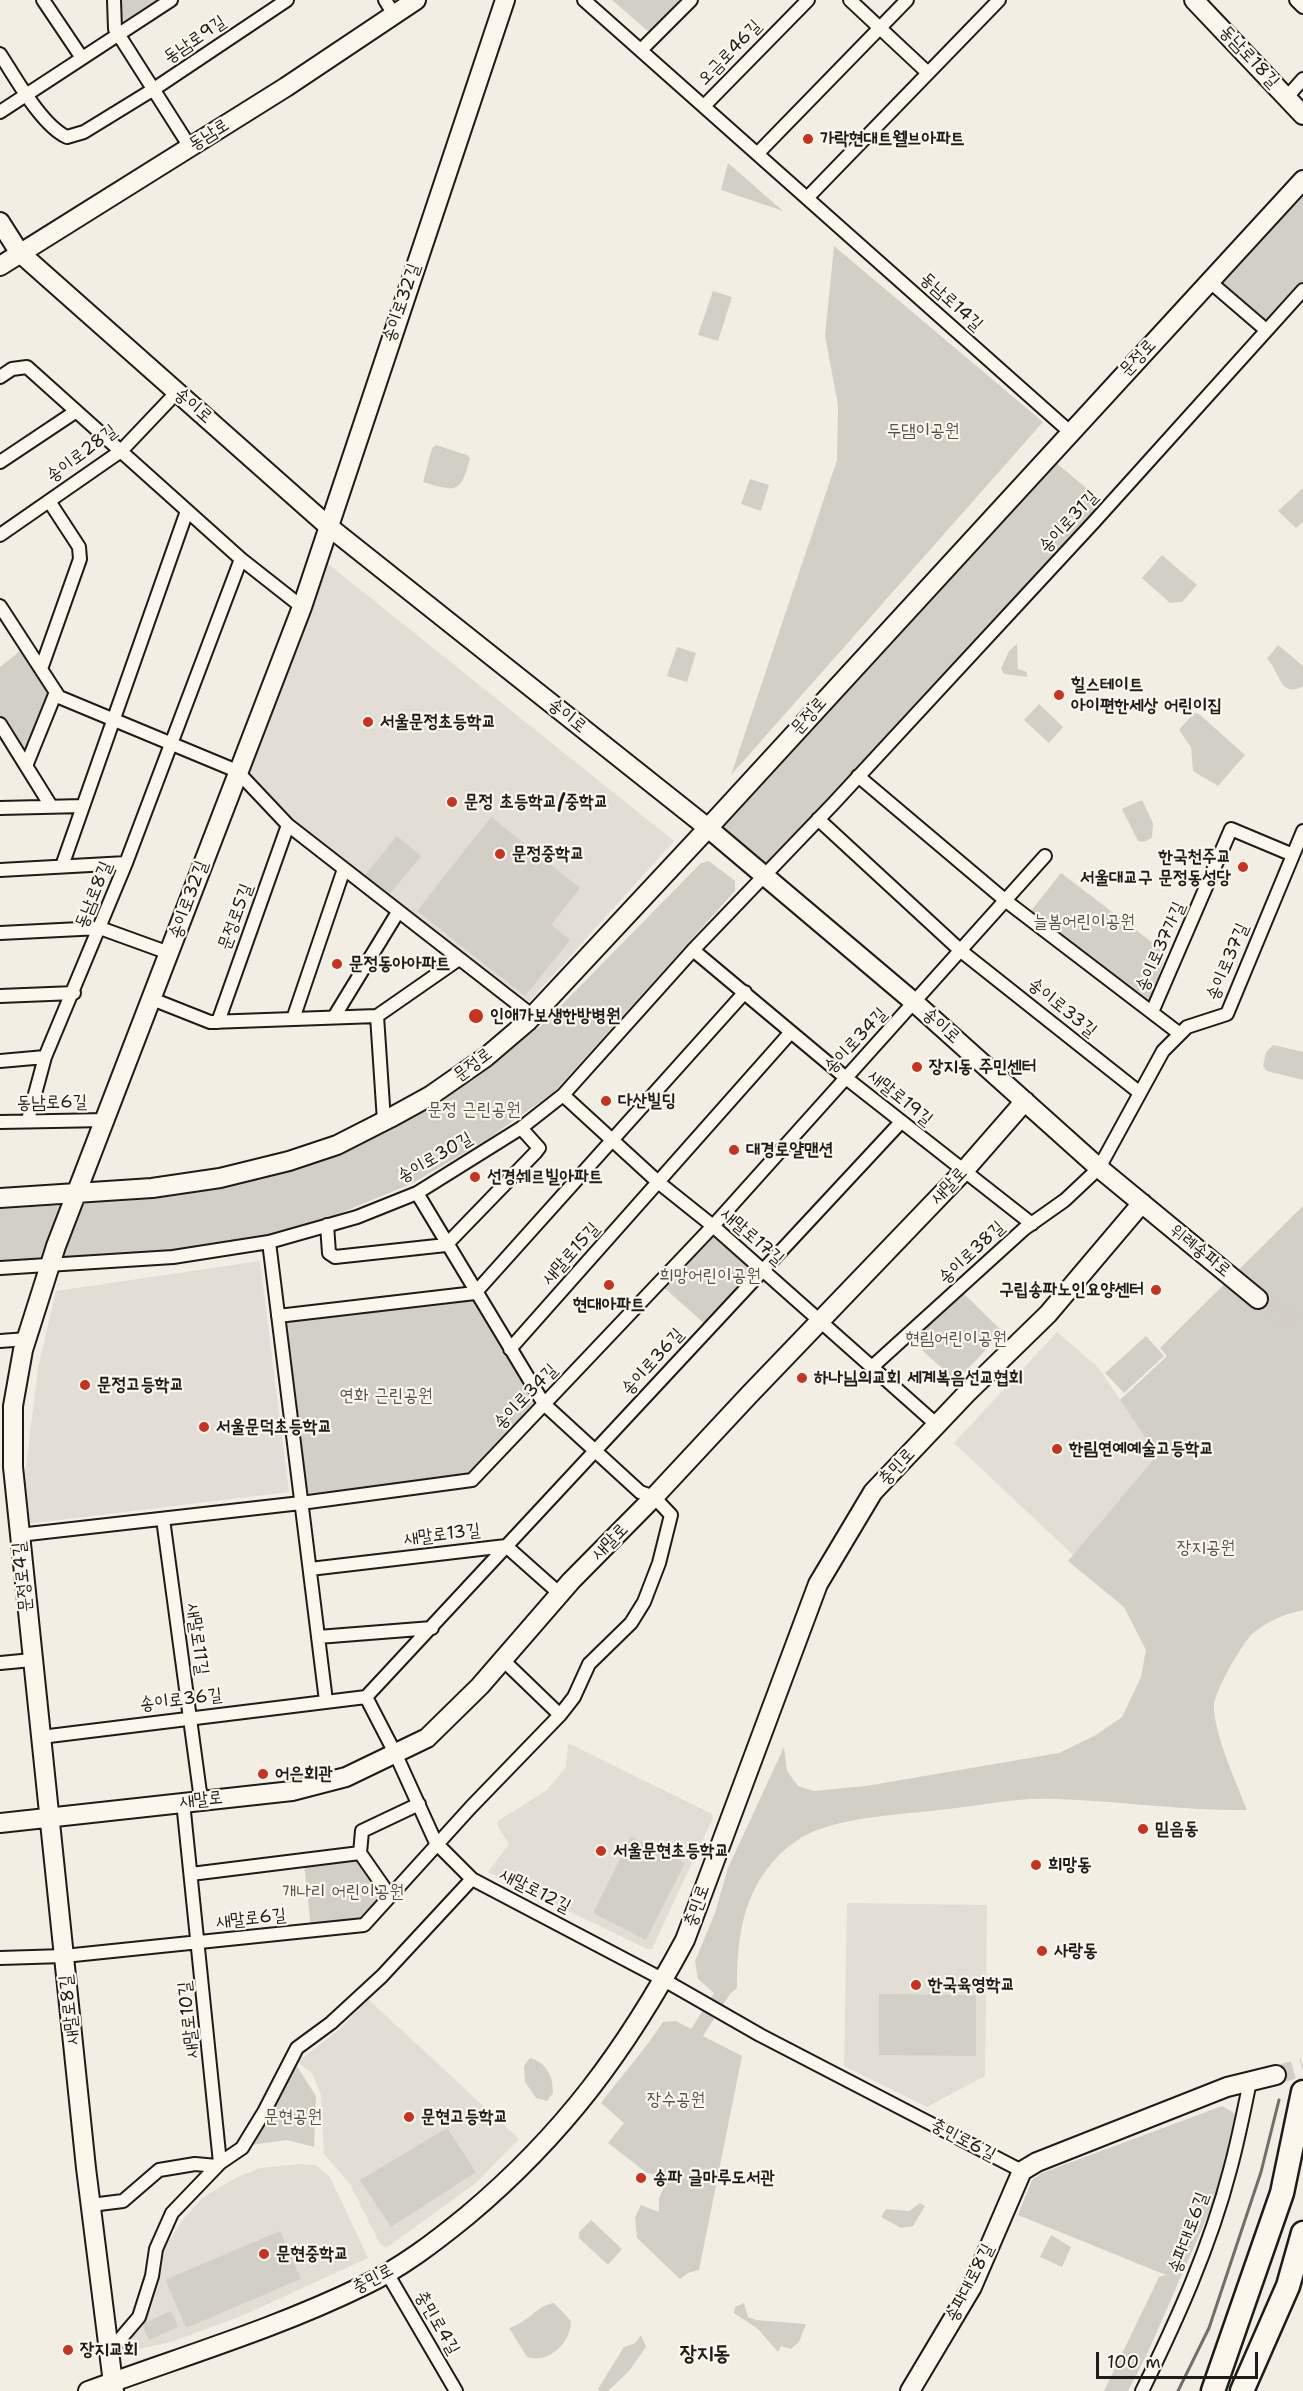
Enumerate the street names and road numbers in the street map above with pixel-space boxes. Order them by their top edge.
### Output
street label: 동남로9길 [160,11,230,69]
street label: 오금로46길 [693,16,767,90]
street label: 동남로18길 [1215,21,1283,93]
street label: 동남로 [185,114,233,156]
street label: 송이로32길 [378,261,426,345]
street label: 동남로14길 [915,268,987,336]
street label: 문정로 [1115,335,1161,381]
street label: 송이로 [170,384,216,428]
street label: 송이로28길 [43,421,121,487]
street label: 송이로31길 [1035,486,1103,558]
street label: 문정로 [786,693,832,739]
street label: 송이로 [543,694,591,738]
street label: 동남로8길 [71,858,117,932]
street label: 송이로32길 [165,858,213,942]
street label: 문정로5길 [214,881,258,953]
street label: 송이로37가길 [1132,899,1190,995]
street label: 송이로37길 [1202,920,1254,1004]
street label: 송이로33길 [1023,974,1101,1042]
street label: 송이로34길 [820,1003,892,1079]
street label: 송이로 [918,1003,964,1049]
street label: 문정로 [449,1043,497,1087]
street label: 새말로19길 [863,1065,937,1131]
street label: 동남로6길 [17,1092,87,1114]
street label: 송이로30길 [394,1128,476,1188]
street label: 새말로 [926,1163,972,1209]
street label: 새말로17길 [716,1204,788,1270]
street label: 송이로38길 [934,1217,1010,1289]
street label: 새말로15길 [537,1218,605,1290]
street label: 위례송파로 [1165,1220,1235,1282]
street label: 송이로36길 [617,1324,689,1400]
street label: 송이로34길 [490,1360,562,1434]
street label: 충민로 [874,1444,920,1490]
street label: 새말로 [587,1519,633,1565]
street label: 새말로13길 [402,1520,482,1550]
street label: 문정로4길 [9,1541,37,1613]
street label: 새말로11길 [181,1602,213,1676]
street label: 송이로36길 [139,1684,223,1716]
street label: 새말로 [178,1787,224,1813]
street label: 새말로12길 [496,1864,574,1918]
street label: 충민로 [679,1882,715,1930]
street label: 새말로6길 [215,1905,287,1933]
street label: 새말로8길 [56,1974,84,2046]
street label: 새말로10길 [174,1980,204,2060]
street label: 충민로6길 [927,2114,999,2166]
street label: 송파대로6길 [1164,2189,1214,2277]
street label: 송파대로8길 [941,2240,999,2326]
street label: 충민로 [349,2259,397,2299]
street label: 충민로4길 [410,2287,464,2359]

